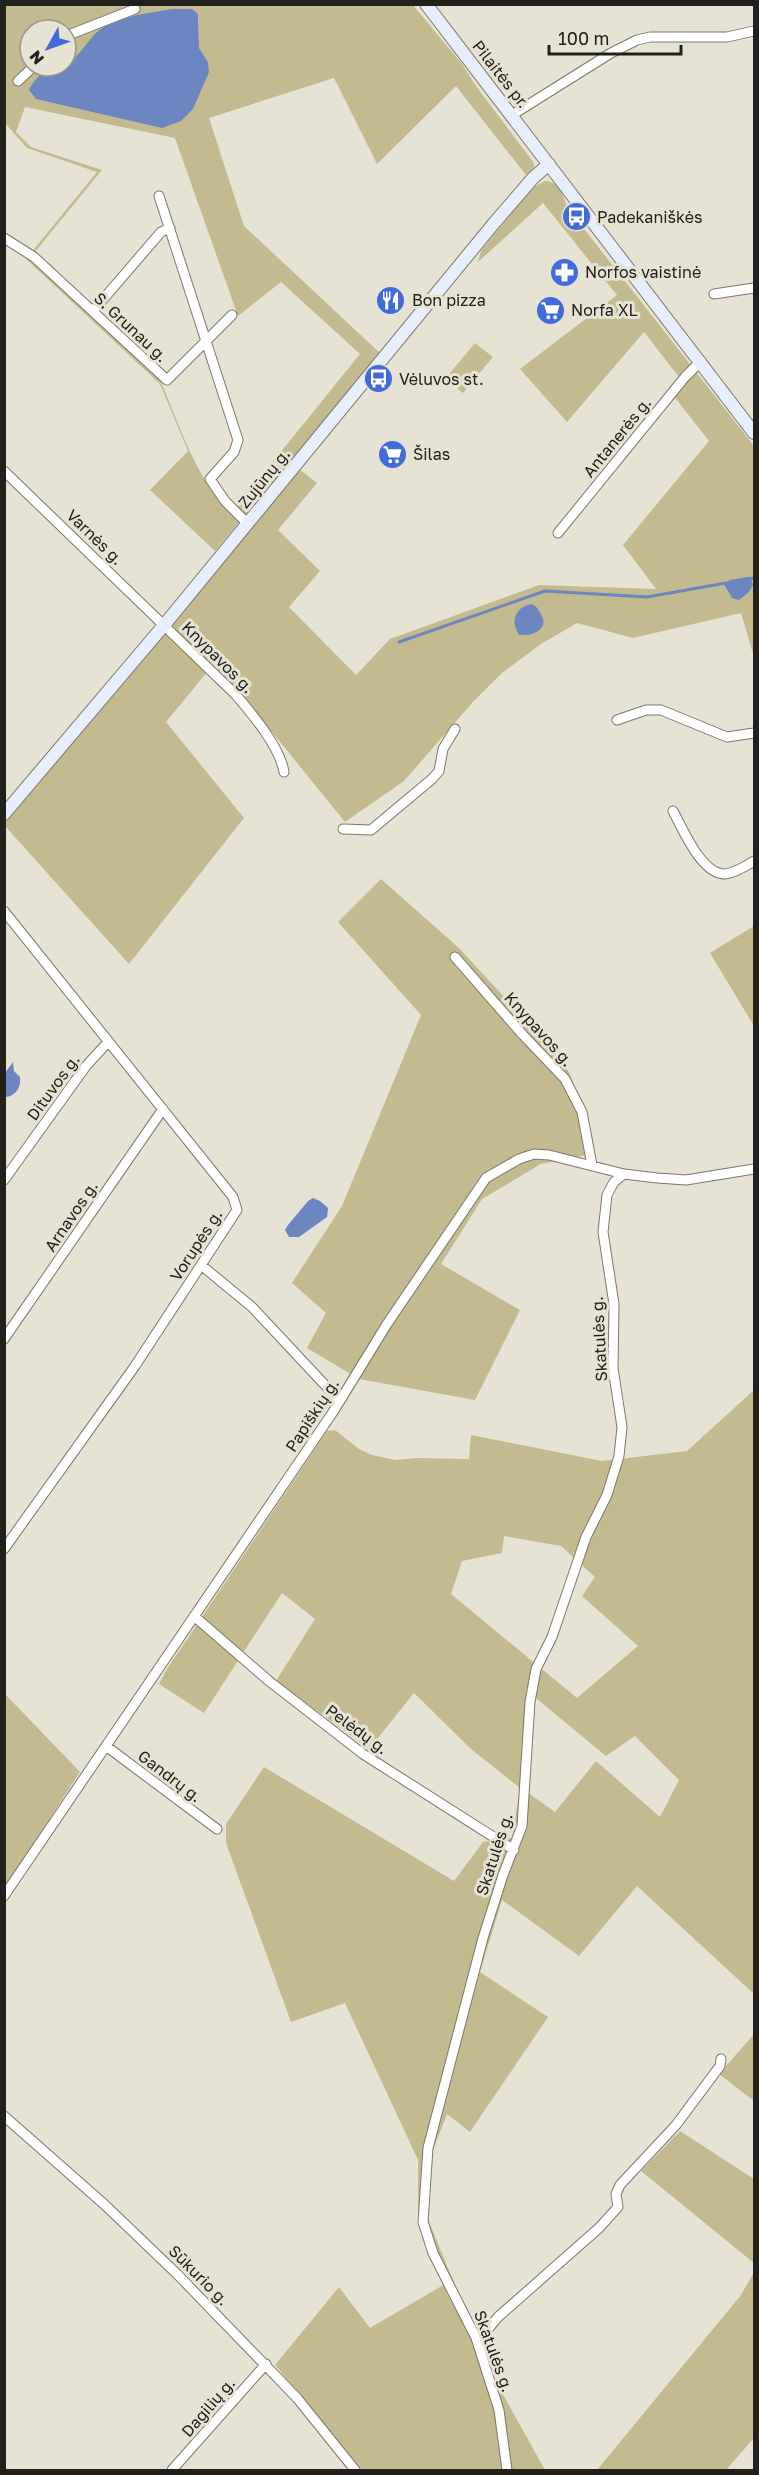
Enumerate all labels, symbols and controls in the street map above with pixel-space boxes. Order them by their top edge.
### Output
north arrow [18,18,78,78]
scale bar [549,18,681,56]
text: 100 m [558,27,609,49]
street label: Pilaitės pr. [468,36,534,112]
text: N [25,47,48,69]
bus stop icon: Padekaniškės [560,201,592,233]
place label: Padekaniškės [597,207,703,227]
pharmacy icon: Norfos vaistinė [548,256,580,288]
place label: Norfos vaistinė [585,262,701,282]
restaurant icon: Bon pizza [375,284,407,316]
street label: S. Grunau g. [90,288,172,366]
place label: Bon pizza [412,290,486,310]
supermarket icon: Norfa XL [534,294,566,326]
place label: Norfa XL [571,300,638,320]
bus stop icon: Vėluvos st. [362,363,394,395]
place label: Vėluvos st. [399,369,484,389]
street label: Antanerės g. [579,393,655,481]
supermarket icon: Šilas [376,438,408,470]
street label: Zujūnų g. [234,444,294,512]
place label: Šilas [413,444,450,464]
street label: Varnės g. [62,505,128,569]
street label: Knypavos g. [178,617,258,697]
street label: Knypavos g. [500,988,578,1070]
street label: Dituvos g. [22,1050,84,1124]
street label: Arnavos g. [40,1177,102,1255]
street label: Vorupės g. [165,1205,227,1285]
street label: Skatulės g. [587,1296,611,1382]
street label: Papiškių g. [281,1374,343,1456]
street label: Pelėdų g. [322,1700,392,1758]
street label: Gandrų g. [134,1746,206,1806]
street label: Skatulės g. [471,1810,517,1898]
street label: Sūkurio g. [165,2241,233,2309]
street label: Skatulės g. [470,2307,518,2395]
street label: Dagilių g. [177,2373,239,2441]

